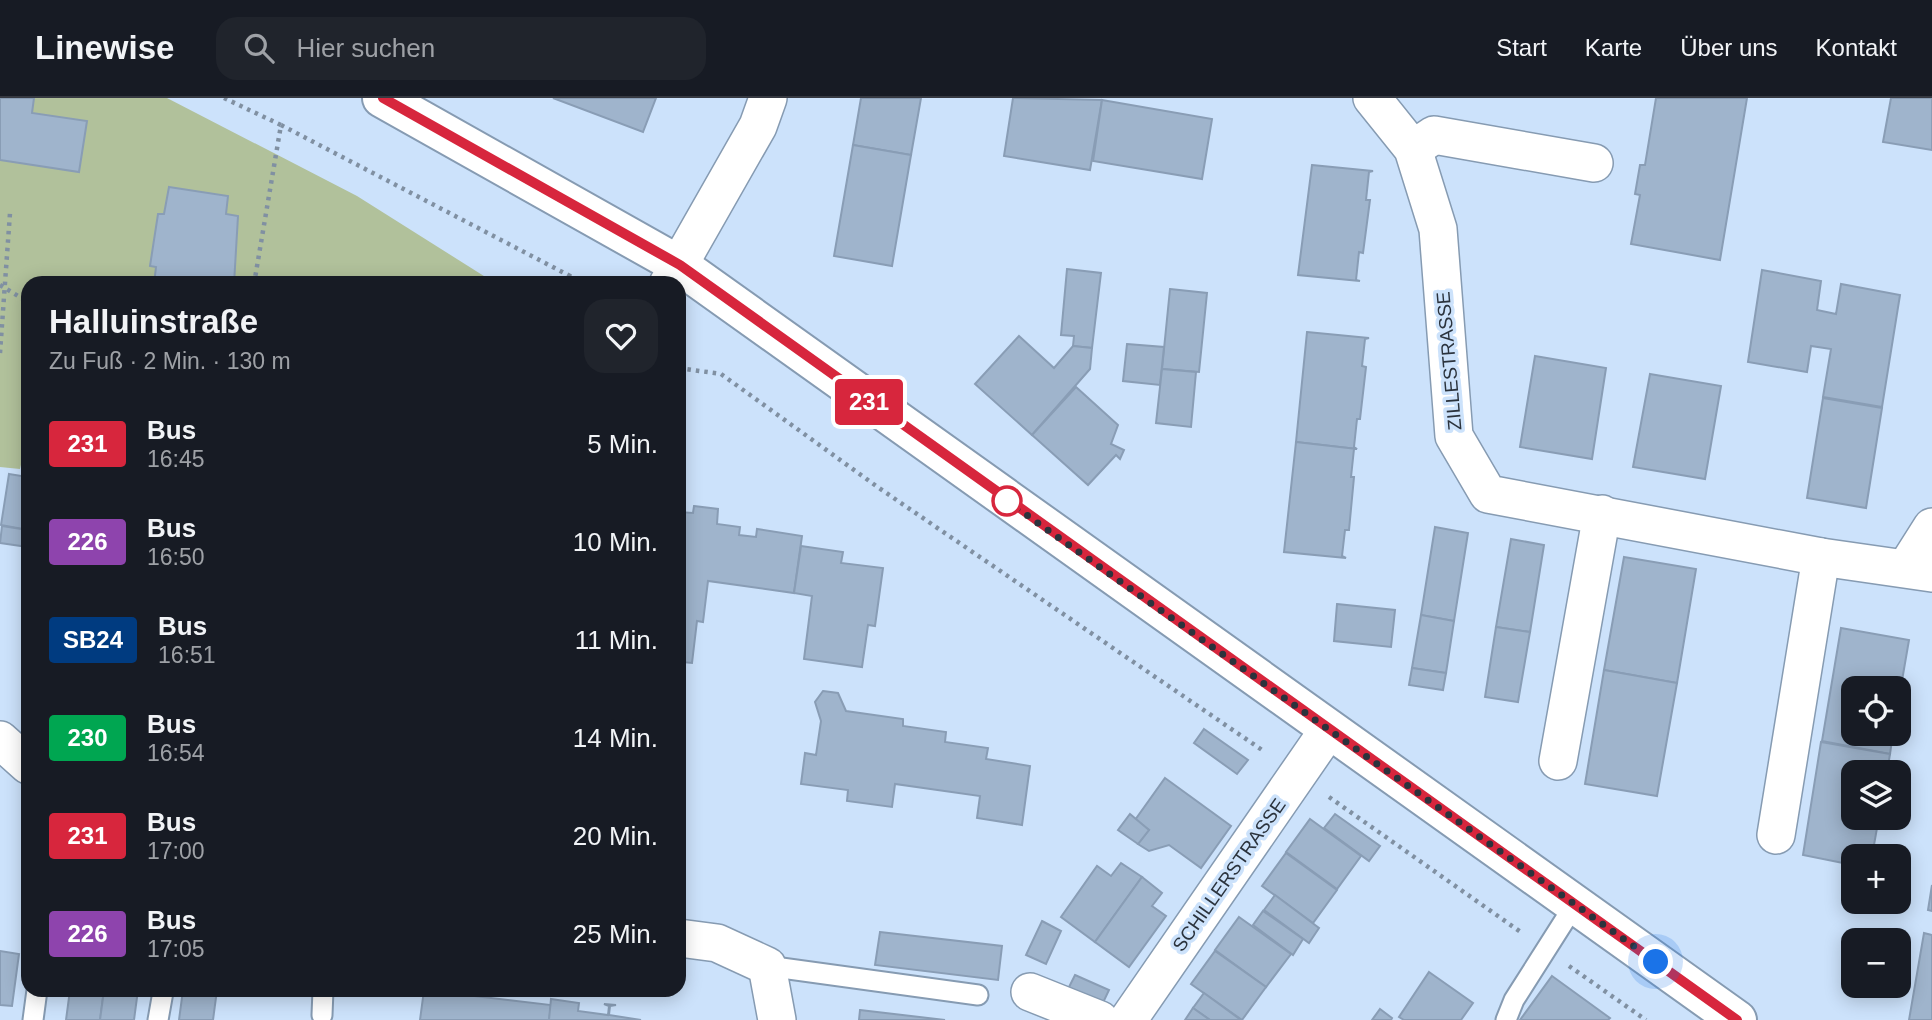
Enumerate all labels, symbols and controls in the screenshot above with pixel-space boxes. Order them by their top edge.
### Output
search box [216,17,706,80]
text: Linewise [35,29,174,66]
icon: search [240,29,278,67]
text: Hier suchen [296,33,435,63]
text: Start [1496,34,1547,61]
text: Karte [1585,34,1642,61]
text: Über uns [1680,34,1778,61]
text: Kontakt [1816,34,1897,61]
street label: ZILLESTRASSE [1432,291,1466,431]
button: heart [584,299,658,373]
text: Halluinstraße [49,303,258,340]
text: Zu Fuß · 2 Min. · 130 m [49,348,291,374]
line badge: 231 [829,379,909,425]
text: 231 [849,388,889,415]
text: Bus [147,415,196,445]
text: 5 Min. [587,429,658,459]
text: 231 [67,430,108,457]
text: 16:45 [147,446,205,472]
unlabelled marker [992,486,1022,516]
text: Bus [147,513,196,543]
text: 10 Min. [573,527,658,557]
text: 226 [67,528,108,555]
text: 16:50 [147,544,205,570]
text: Bus [158,611,207,641]
text: 11 Min. [575,625,658,655]
text: SB24 [63,626,123,653]
text: 16:51 [158,642,216,668]
map controls [1841,676,1911,998]
button: locate [1841,676,1911,746]
text: Bus [147,709,196,739]
text: 14 Min. [573,723,658,753]
text: 230 [67,724,108,751]
text: 16:54 [147,740,205,766]
button: layers [1841,760,1911,830]
street label: SCHILLERSTRASSE [1168,795,1290,955]
text: Bus [147,807,196,837]
text: 20 Min. [573,821,658,851]
text: 231 [67,822,108,849]
text: 17:00 [147,838,205,864]
button: + [1841,844,1911,914]
text: Bus [147,905,196,935]
text: 25 Min. [573,919,658,949]
text: 226 [67,920,108,947]
button: − [1841,928,1911,998]
text: 17:05 [147,936,205,962]
your location [1638,944,1673,979]

